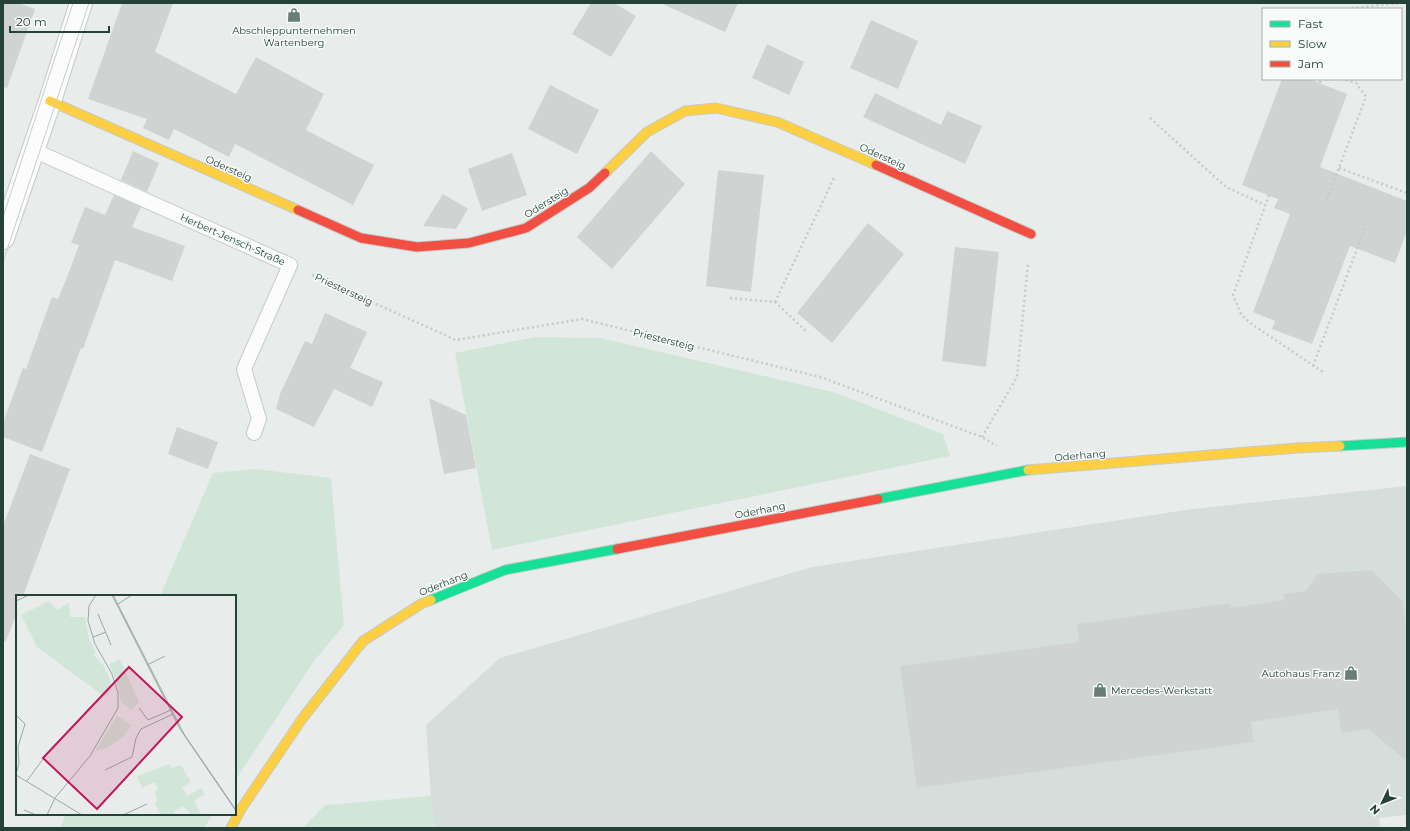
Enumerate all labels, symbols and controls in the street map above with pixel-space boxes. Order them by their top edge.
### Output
shop icon: Abschleppunternehmen Wartenberg [286,7,302,23]
scale bar [10,8,109,34]
legend [1262,8,1402,80]
text: 20 m [16,14,47,29]
text: Fast [1298,16,1323,31]
place label: Abschleppunternehmen Wartenberg [232,24,356,49]
text: Slow [1298,36,1327,51]
text: Jam [1297,56,1324,71]
street label: Odersteig [858,140,908,172]
street label: Odersteig [204,152,254,184]
street label: Odersteig [522,184,571,221]
street label: Herbert-Jensch-Straße [178,210,287,269]
street label: Priestersteig [313,270,375,309]
street label: Priestersteig [632,326,696,353]
street label: Oderhang [1054,447,1106,464]
street label: Oderhang [734,499,787,522]
street label: Oderhang [417,568,469,599]
inset map [16,595,236,815]
shop icon: Autohaus Franz [1343,665,1359,681]
place label: Autohaus Franz [1262,667,1340,680]
shop icon: Mercedes-Werkstatt [1092,682,1108,698]
place label: Mercedes-Werkstatt [1111,684,1212,697]
north arrow [1362,783,1402,823]
text: N [1367,802,1383,818]

